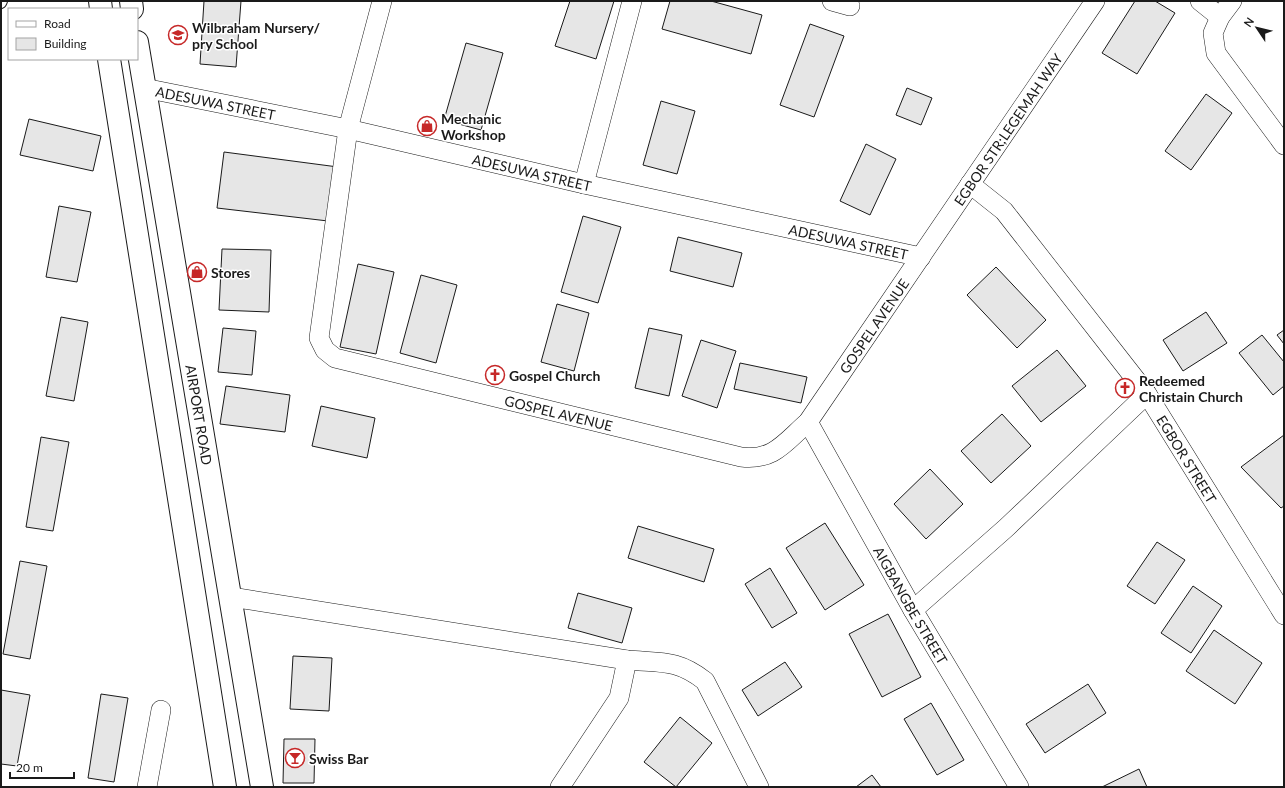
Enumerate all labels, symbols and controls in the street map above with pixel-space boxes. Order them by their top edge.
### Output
legend [8,8,138,60]
north arrow [1237,8,1277,48]
text: N [1241,15,1256,29]
text: Road [44,16,71,31]
place label: Wilbraham Nursery/ pry School [192,19,320,52]
school or university icon: Wilbraham Nursery/ pry School [167,24,189,46]
text: Building [44,36,87,51]
street label: EGBOR STR;LEGEMAH WAY [950,50,1066,208]
street label: ADESUWA STREET [154,82,278,123]
place label: Mechanic Workshop [441,110,506,143]
shop icon: Mechanic Workshop [416,115,438,137]
street label: ADESUWA STREET [471,150,594,194]
street label: ADESUWA STREET [787,220,910,263]
shop icon: Stores [186,261,208,283]
place label: Stores [211,264,250,281]
street label: GOSPEL AVENUE [835,275,912,376]
street label: AIRPORT ROAD [183,363,216,466]
church icon: Gospel Church [484,364,506,386]
place label: Gospel Church [509,367,600,384]
place label: Redeemed Christain Church [1139,372,1243,405]
church icon: Redeemed Christain Church [1114,377,1136,399]
street label: GOSPEL AVENUE [503,391,615,434]
street label: EGBOR STREET [1154,412,1221,506]
street label: AIGBANGBE STREET [871,543,952,667]
bar icon: Swiss Bar [284,747,306,769]
place label: Swiss Bar [309,750,369,767]
scale bar [10,754,74,780]
text: 20 m [16,760,43,775]

